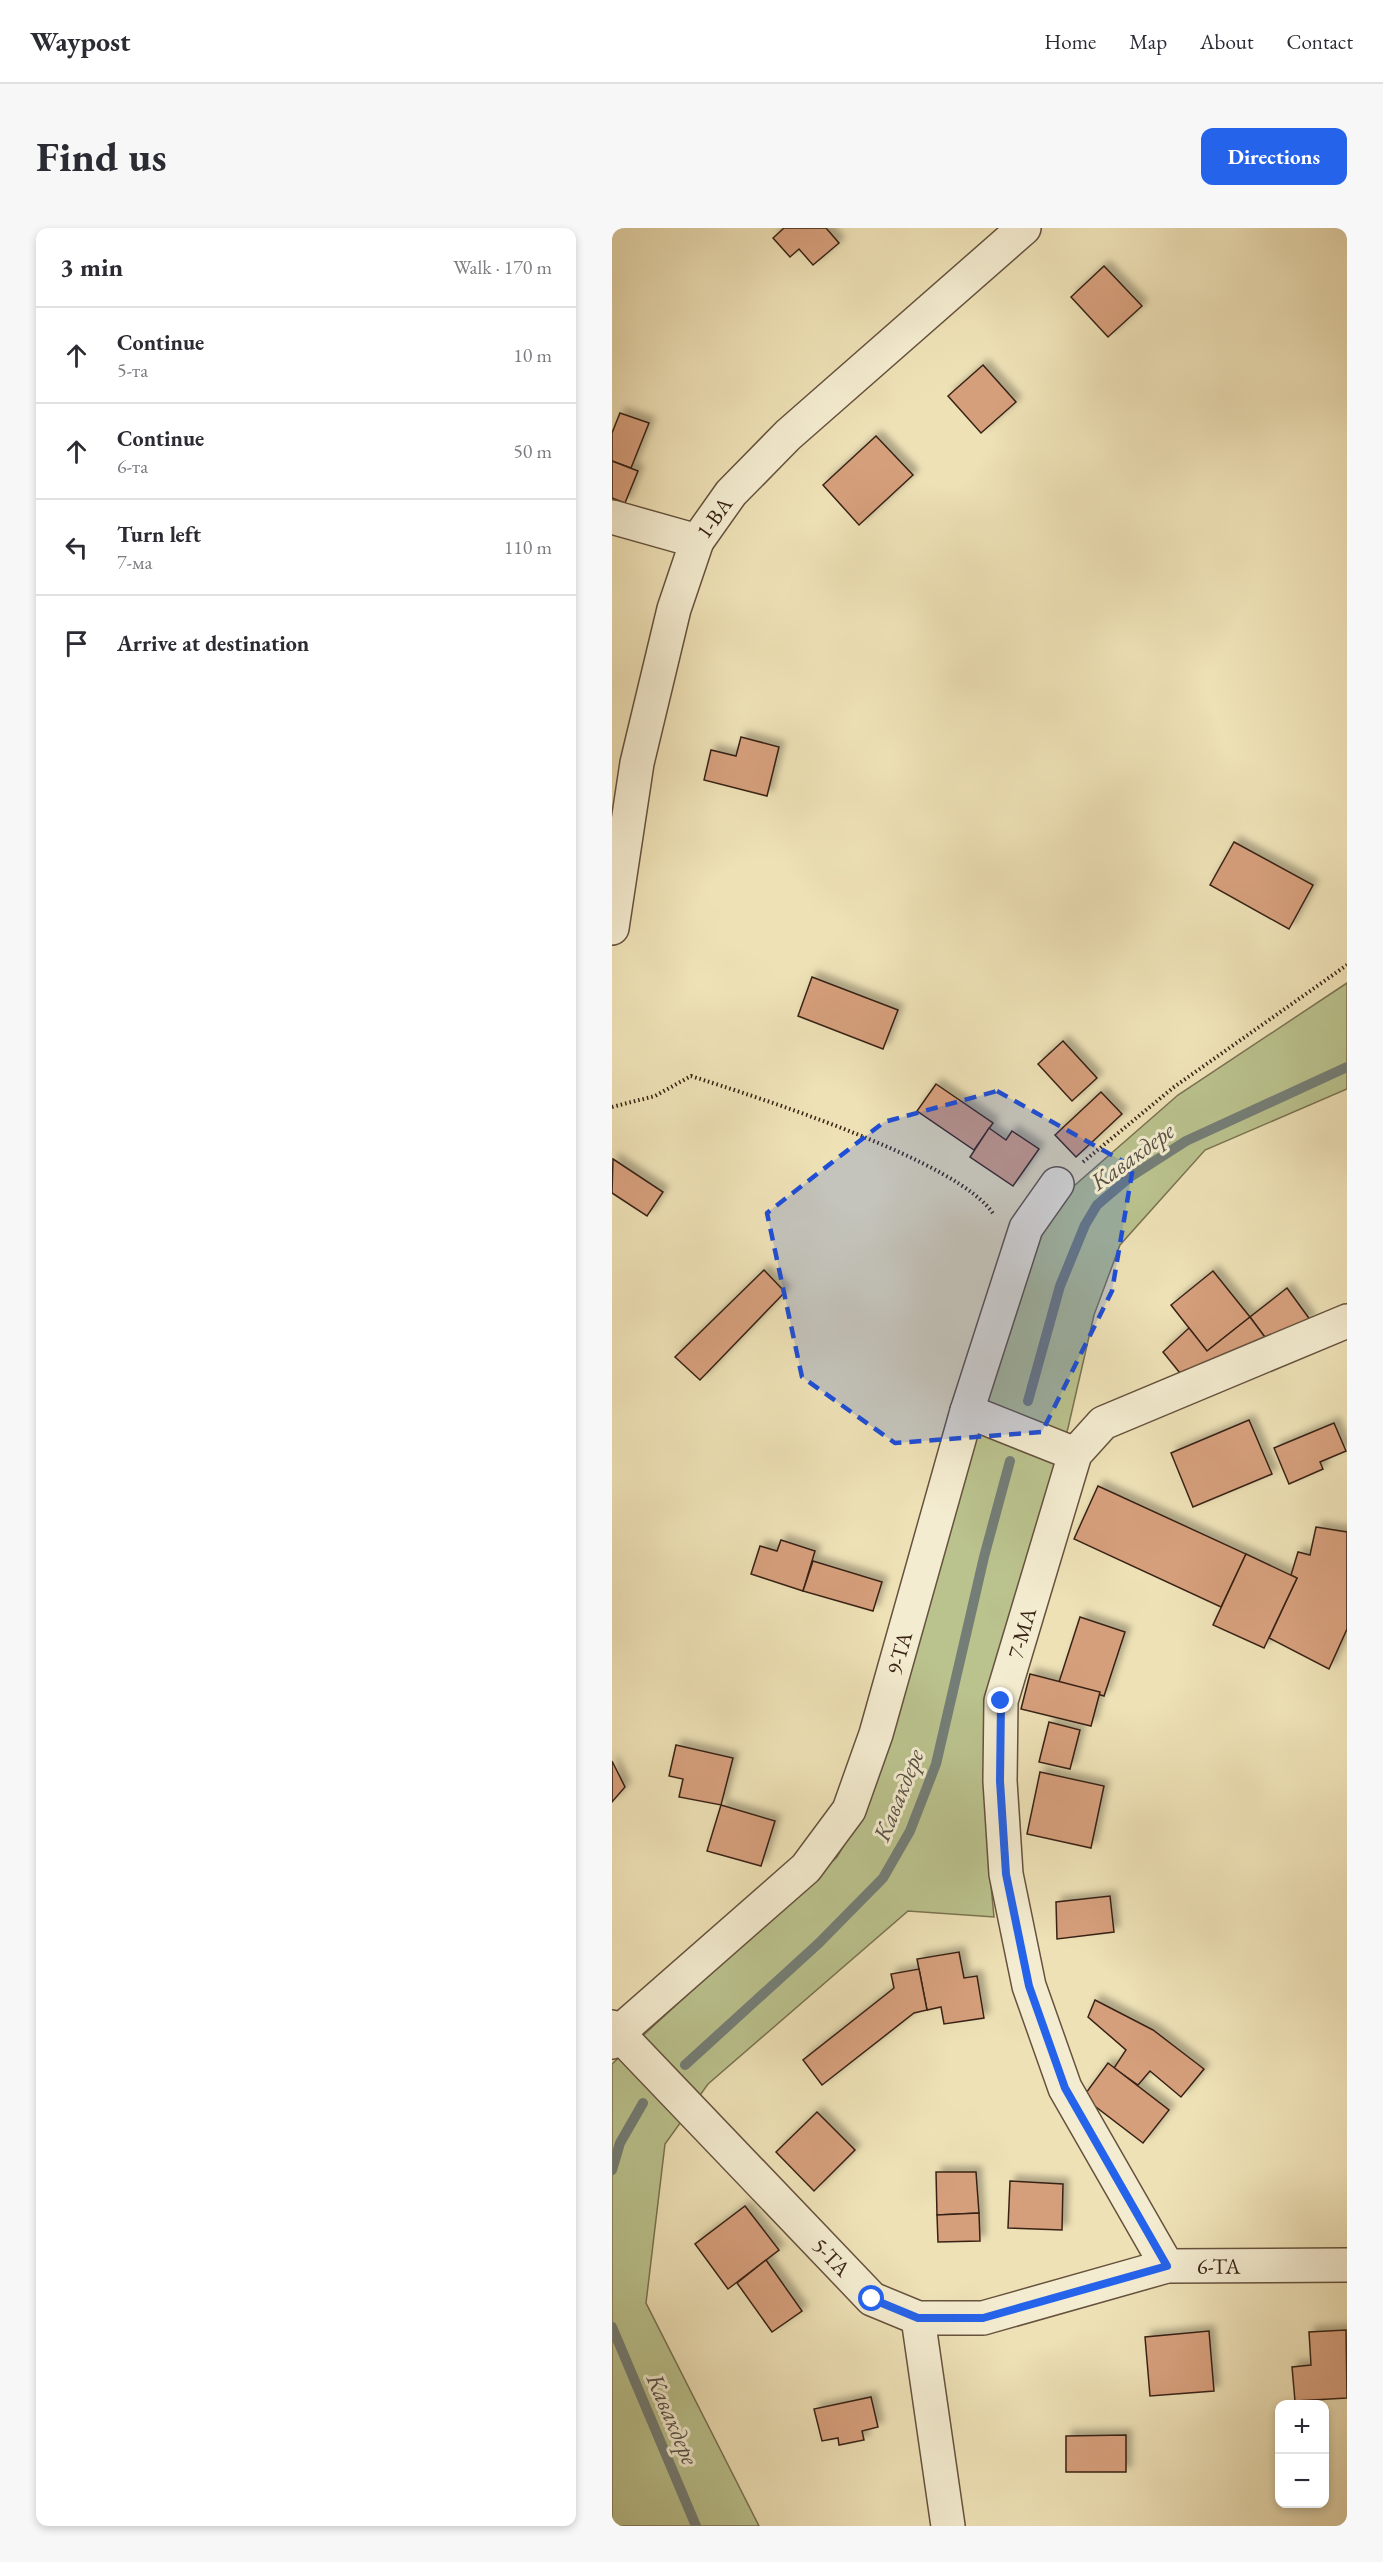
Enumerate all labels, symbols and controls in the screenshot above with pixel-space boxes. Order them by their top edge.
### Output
text: Waypost [30,23,131,59]
text: Home [1044,28,1096,55]
text: Map [1129,28,1167,55]
text: About [1200,28,1253,55]
text: Contact [1286,28,1353,55]
button: Directions [1201,128,1347,185]
text: Find us [36,129,167,184]
text: 3 min [60,250,123,284]
text: Walk · 170 m [453,254,552,280]
text: Continue [117,328,204,357]
icon: ahead [60,339,93,372]
text: 10 m [513,342,552,368]
text: 5-та [117,357,148,383]
text: Continue [117,424,204,453]
icon: ahead [60,435,93,468]
text: 50 m [513,438,552,464]
text: 6-та [117,453,148,479]
street label: 1-ВА [689,490,739,544]
text: Turn left [117,520,201,549]
icon: left [60,531,93,564]
text: 110 m [504,534,552,560]
text: 7-ма [117,549,153,575]
icon: arrive [60,627,93,660]
text: Arrive at destination [117,629,309,658]
water label: Кавакдере [1083,1115,1181,1197]
street label: 7-МА [1000,1603,1043,1662]
street label: 9-ТА [879,1627,919,1678]
route end [987,1687,1013,1713]
water label: Кавакдере [865,1744,931,1846]
street label: 5-ТА [806,2231,858,2283]
street label: 6-ТА [1197,2251,1241,2280]
route start [858,2285,884,2311]
water label: Кавакдере [639,2368,706,2470]
map controls [1275,2400,1329,2508]
button: + [1275,2400,1329,2454]
button: − [1275,2454,1329,2508]

